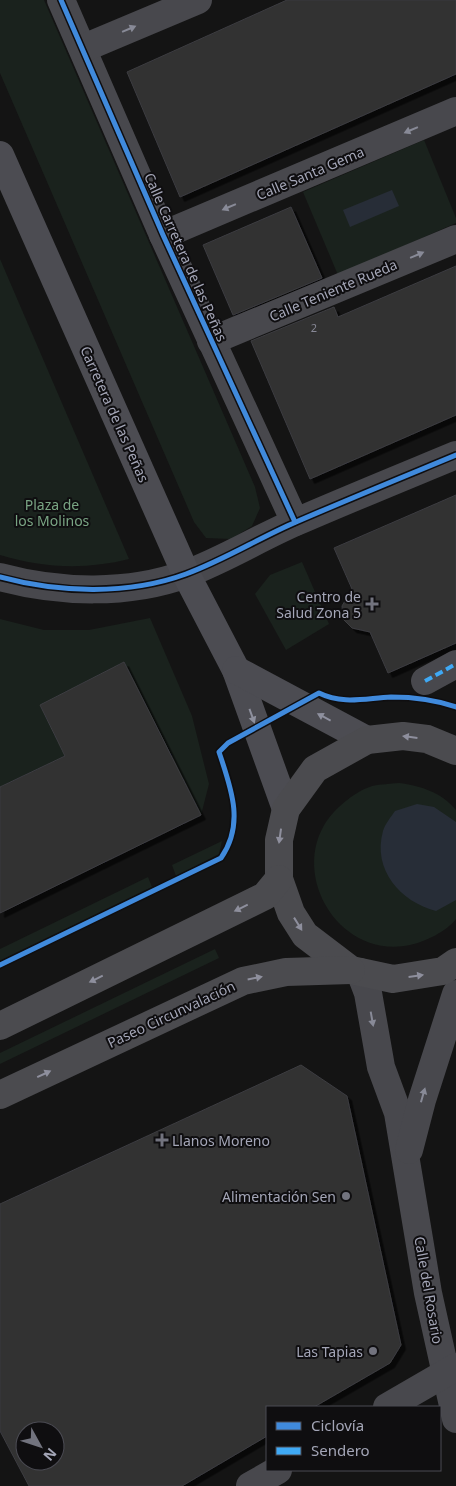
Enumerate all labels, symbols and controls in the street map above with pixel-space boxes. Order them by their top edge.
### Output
one-way arrow [122,25,136,33]
one-way arrow [404,126,418,134]
street label: Calle Santa Gema [253,142,367,204]
street label: Calle Carretera de las Peñas [140,170,232,345]
one-way arrow [222,204,237,212]
one-way arrow [410,251,425,259]
street label: Calle Teniente Rueda [266,254,400,326]
house number: 2 [311,320,317,335]
street label: Carretera de las Peñas [76,343,154,485]
park label: Plaza de los Molinos [15,495,90,530]
place label: Centro de Salud Zona 5 [276,587,361,622]
marker: Centro de Salud Zona 5 [365,597,379,611]
one-way arrow [249,709,257,723]
one-way arrow [317,713,331,721]
one-way arrow [402,733,418,741]
one-way arrow [276,829,284,845]
one-way arrow [234,904,249,912]
one-way arrow [293,917,302,930]
one-way arrow [409,972,425,980]
one-way arrow [248,974,263,982]
one-way arrow [88,975,103,984]
street label: Paseo Circunvalación [104,976,238,1052]
one-way arrow [369,1011,377,1027]
one-way arrow [37,1070,51,1078]
one-way arrow [420,1087,428,1102]
place label: Llanos Moreno [172,1131,270,1150]
marker: Llanos Moreno [156,1134,168,1146]
place label: Alimentación Sen [222,1187,336,1206]
marker: Alimentación Sen [340,1190,352,1202]
street label: Calle del Rosario [410,1235,448,1345]
place label: Las Tapias [296,1342,363,1361]
marker: Las Tapias [367,1345,379,1357]
legend [266,1406,441,1471]
text: Ciclovía [311,1415,364,1435]
north arrow [15,1421,65,1471]
text: Sendero [311,1440,370,1460]
text: N [39,1444,61,1465]

